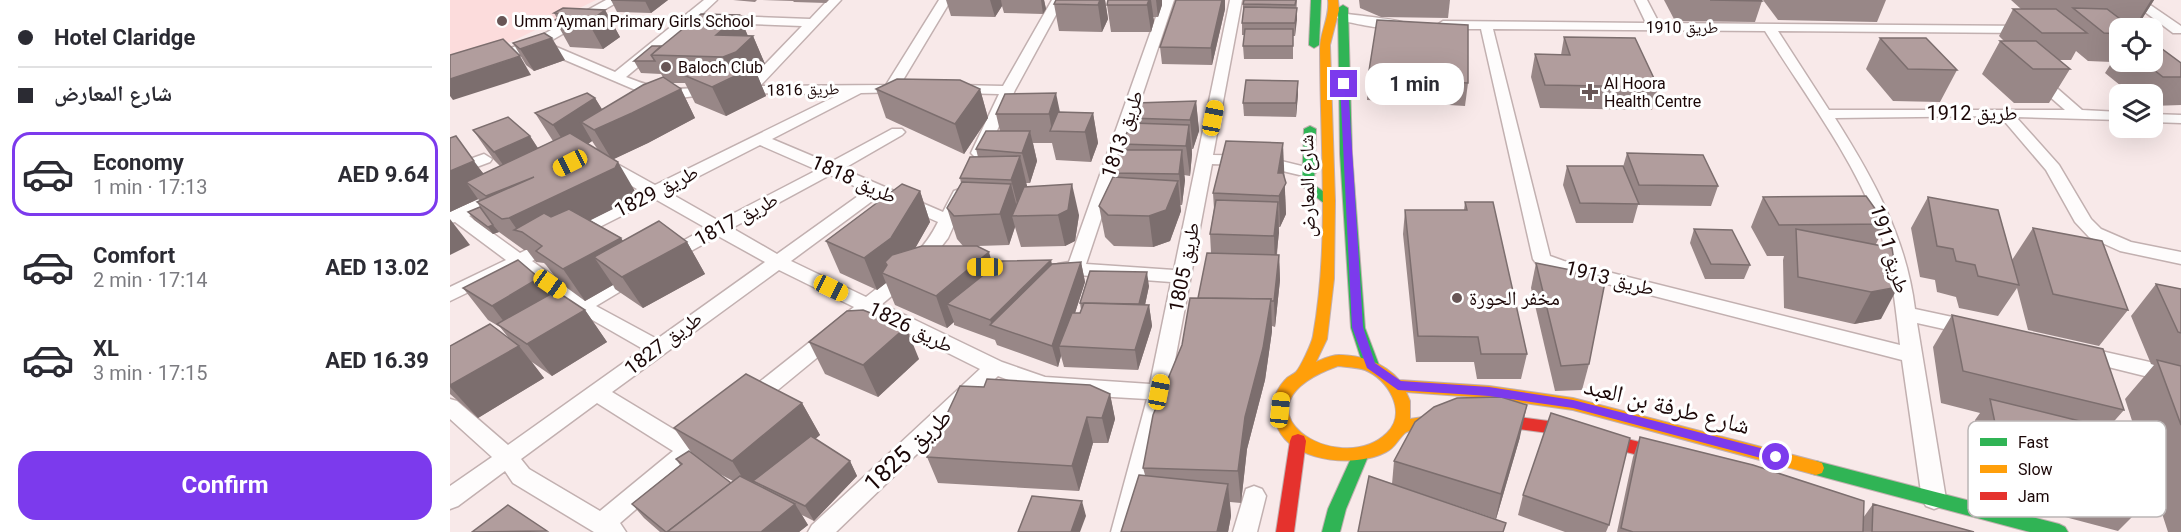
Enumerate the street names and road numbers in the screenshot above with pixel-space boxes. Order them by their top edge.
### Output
street label: طريق 1910 [1646,18,1718,38]
street label: طريق 1816 [766,79,840,101]
street label: طريق 1813 [1096,87,1148,181]
street label: طريق 1912 [1927,101,2017,125]
street label: شارع المعارض [1294,134,1321,238]
street label: طريق 1818 [808,150,900,208]
street label: طريق 1829 [610,160,702,222]
street label: طريق 1817 [690,187,782,251]
street label: طريق 1911 [1865,202,1915,296]
street label: طريق 1805 [1164,220,1204,314]
street label: طريق 1913 [1563,255,1657,301]
street label: طريق 1826 [865,296,957,358]
street label: طريق 1827 [619,306,707,380]
street label: شارع طرفة بن العبد [1581,372,1753,441]
street label: طريق 1825 [859,403,957,497]

